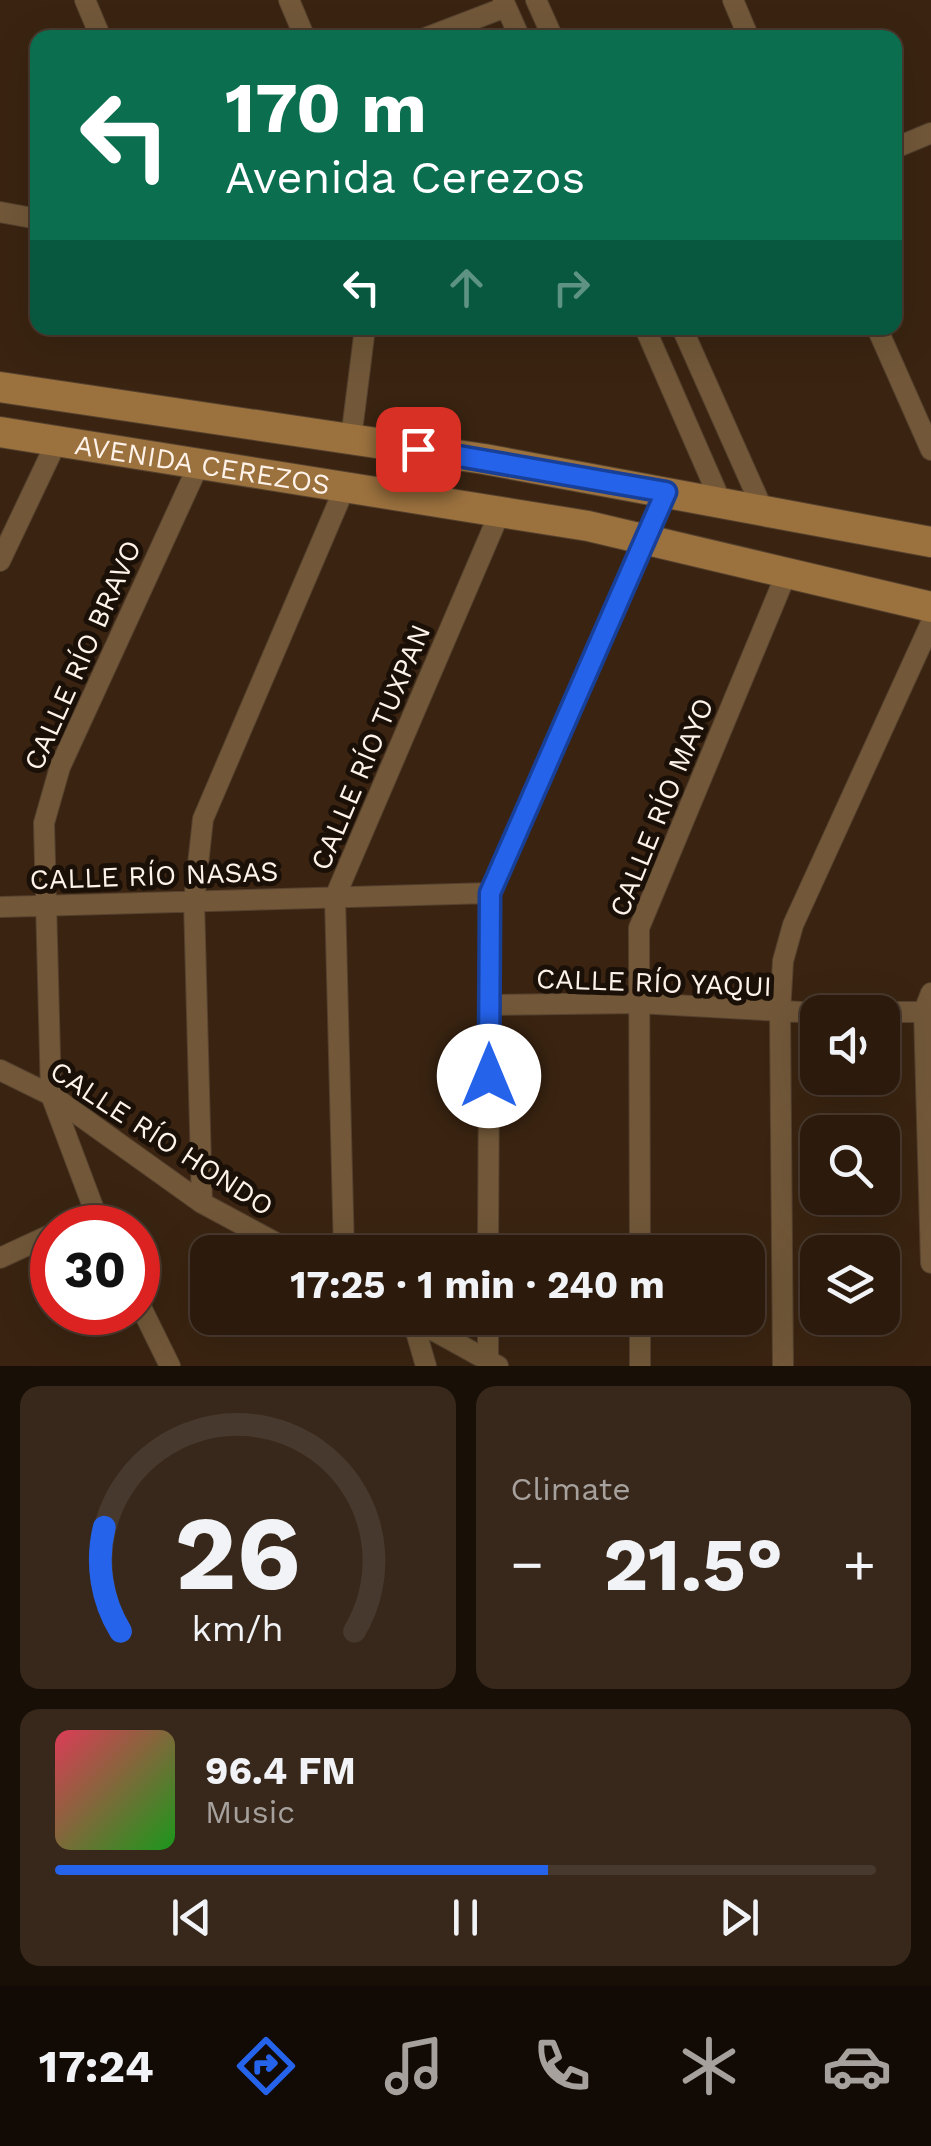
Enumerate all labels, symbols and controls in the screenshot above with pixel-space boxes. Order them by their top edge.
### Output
text: 170 m [225,67,427,149]
icon: left [60,70,190,200]
text: Avenida Cerezos [225,151,585,204]
icon: left [334,260,389,315]
icon: ahead [439,260,494,315]
icon: right [544,260,599,315]
pin [376,407,461,492]
icon: arrive [391,422,446,477]
street label: AVENIDA CEREZOS [72,428,332,502]
street label: CALLE RÍO BRAVO [17,535,148,775]
street label: CALLE RÍO TUXPAN [304,619,437,875]
street label: CALLE RÍO MAYO [603,693,720,921]
street label: CALLE RÍO NASAS [29,855,279,896]
street label: CALLE RÍO YAQUI [536,962,772,1003]
map controls [800,995,900,1335]
button: sound [800,995,900,1095]
position arrow [437,1024,541,1128]
street label: CALLE RÍO HONDO [44,1054,279,1223]
button: search [800,1115,900,1215]
speed limit sign: 30 [30,1205,160,1335]
button: layers [800,1235,900,1335]
text: 17:25 · 1 min · 240 m [290,1263,665,1307]
text: Climate [511,1470,631,1508]
text: 26 [175,1492,301,1614]
text: 21.5° [603,1520,783,1608]
text: − [511,1532,544,1596]
text: + [843,1532,876,1596]
text: km/h [192,1608,284,1650]
text: 96.4 FM [205,1749,356,1793]
text: Music [205,1793,295,1831]
icon: previous [164,1890,219,1945]
icon: pause [438,1890,493,1945]
icon: next [712,1890,767,1945]
icon: directions [231,2031,301,2101]
icon: music [379,2031,449,2101]
icon: phone [527,2031,597,2101]
icon: climate [674,2031,744,2101]
icon: car [822,2031,892,2101]
text: 17:24 [39,2040,154,2093]

